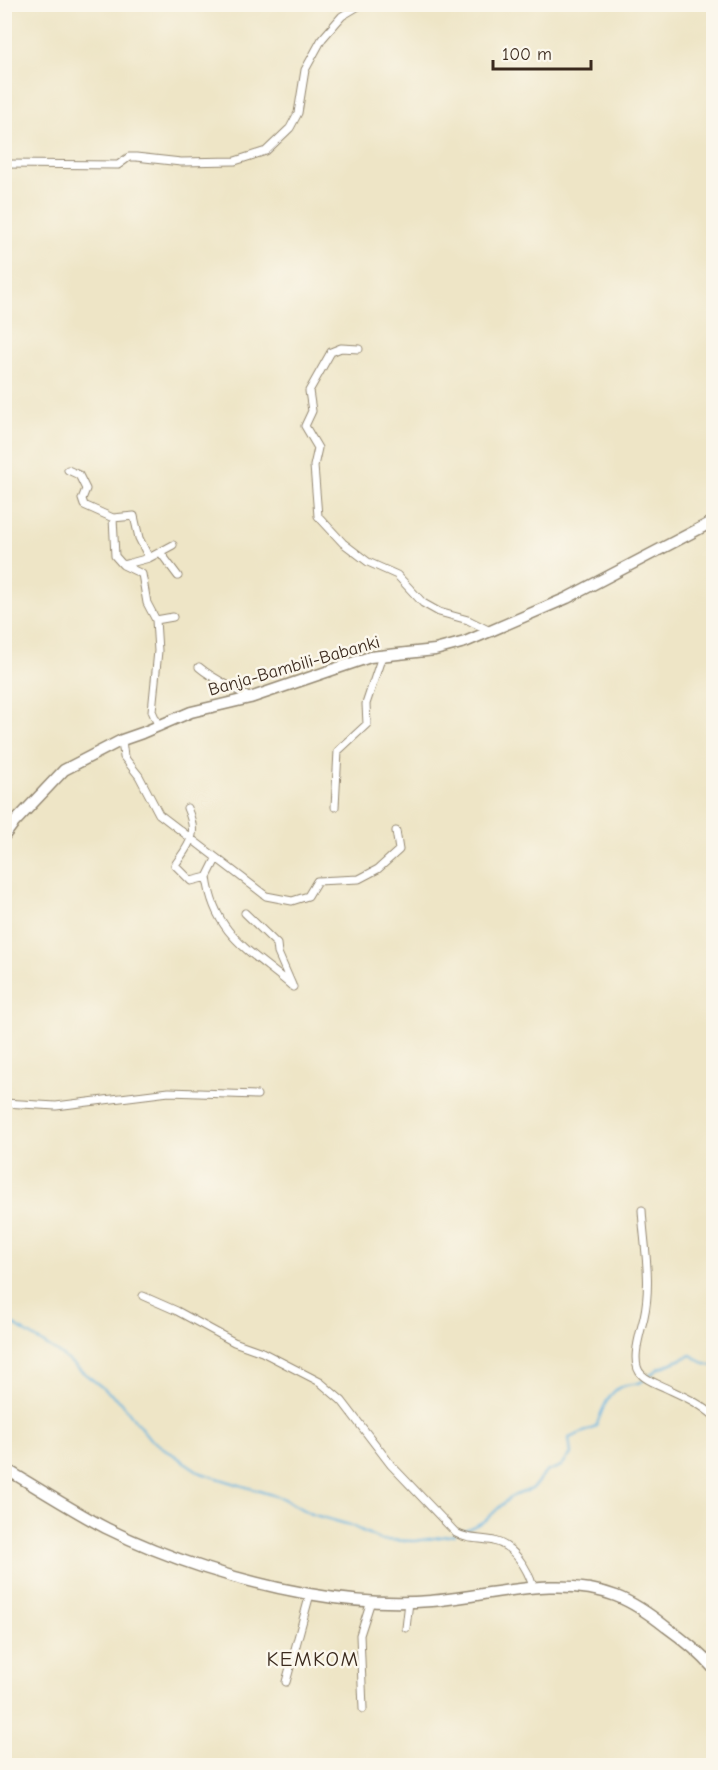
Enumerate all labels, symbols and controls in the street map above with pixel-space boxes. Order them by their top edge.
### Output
scale bar [493,33,590,71]
text: 100 m [502,44,552,65]
street label: Banja-Bambili-Babanki [206,631,382,701]
district label: KEMKOM [267,1647,359,1671]

